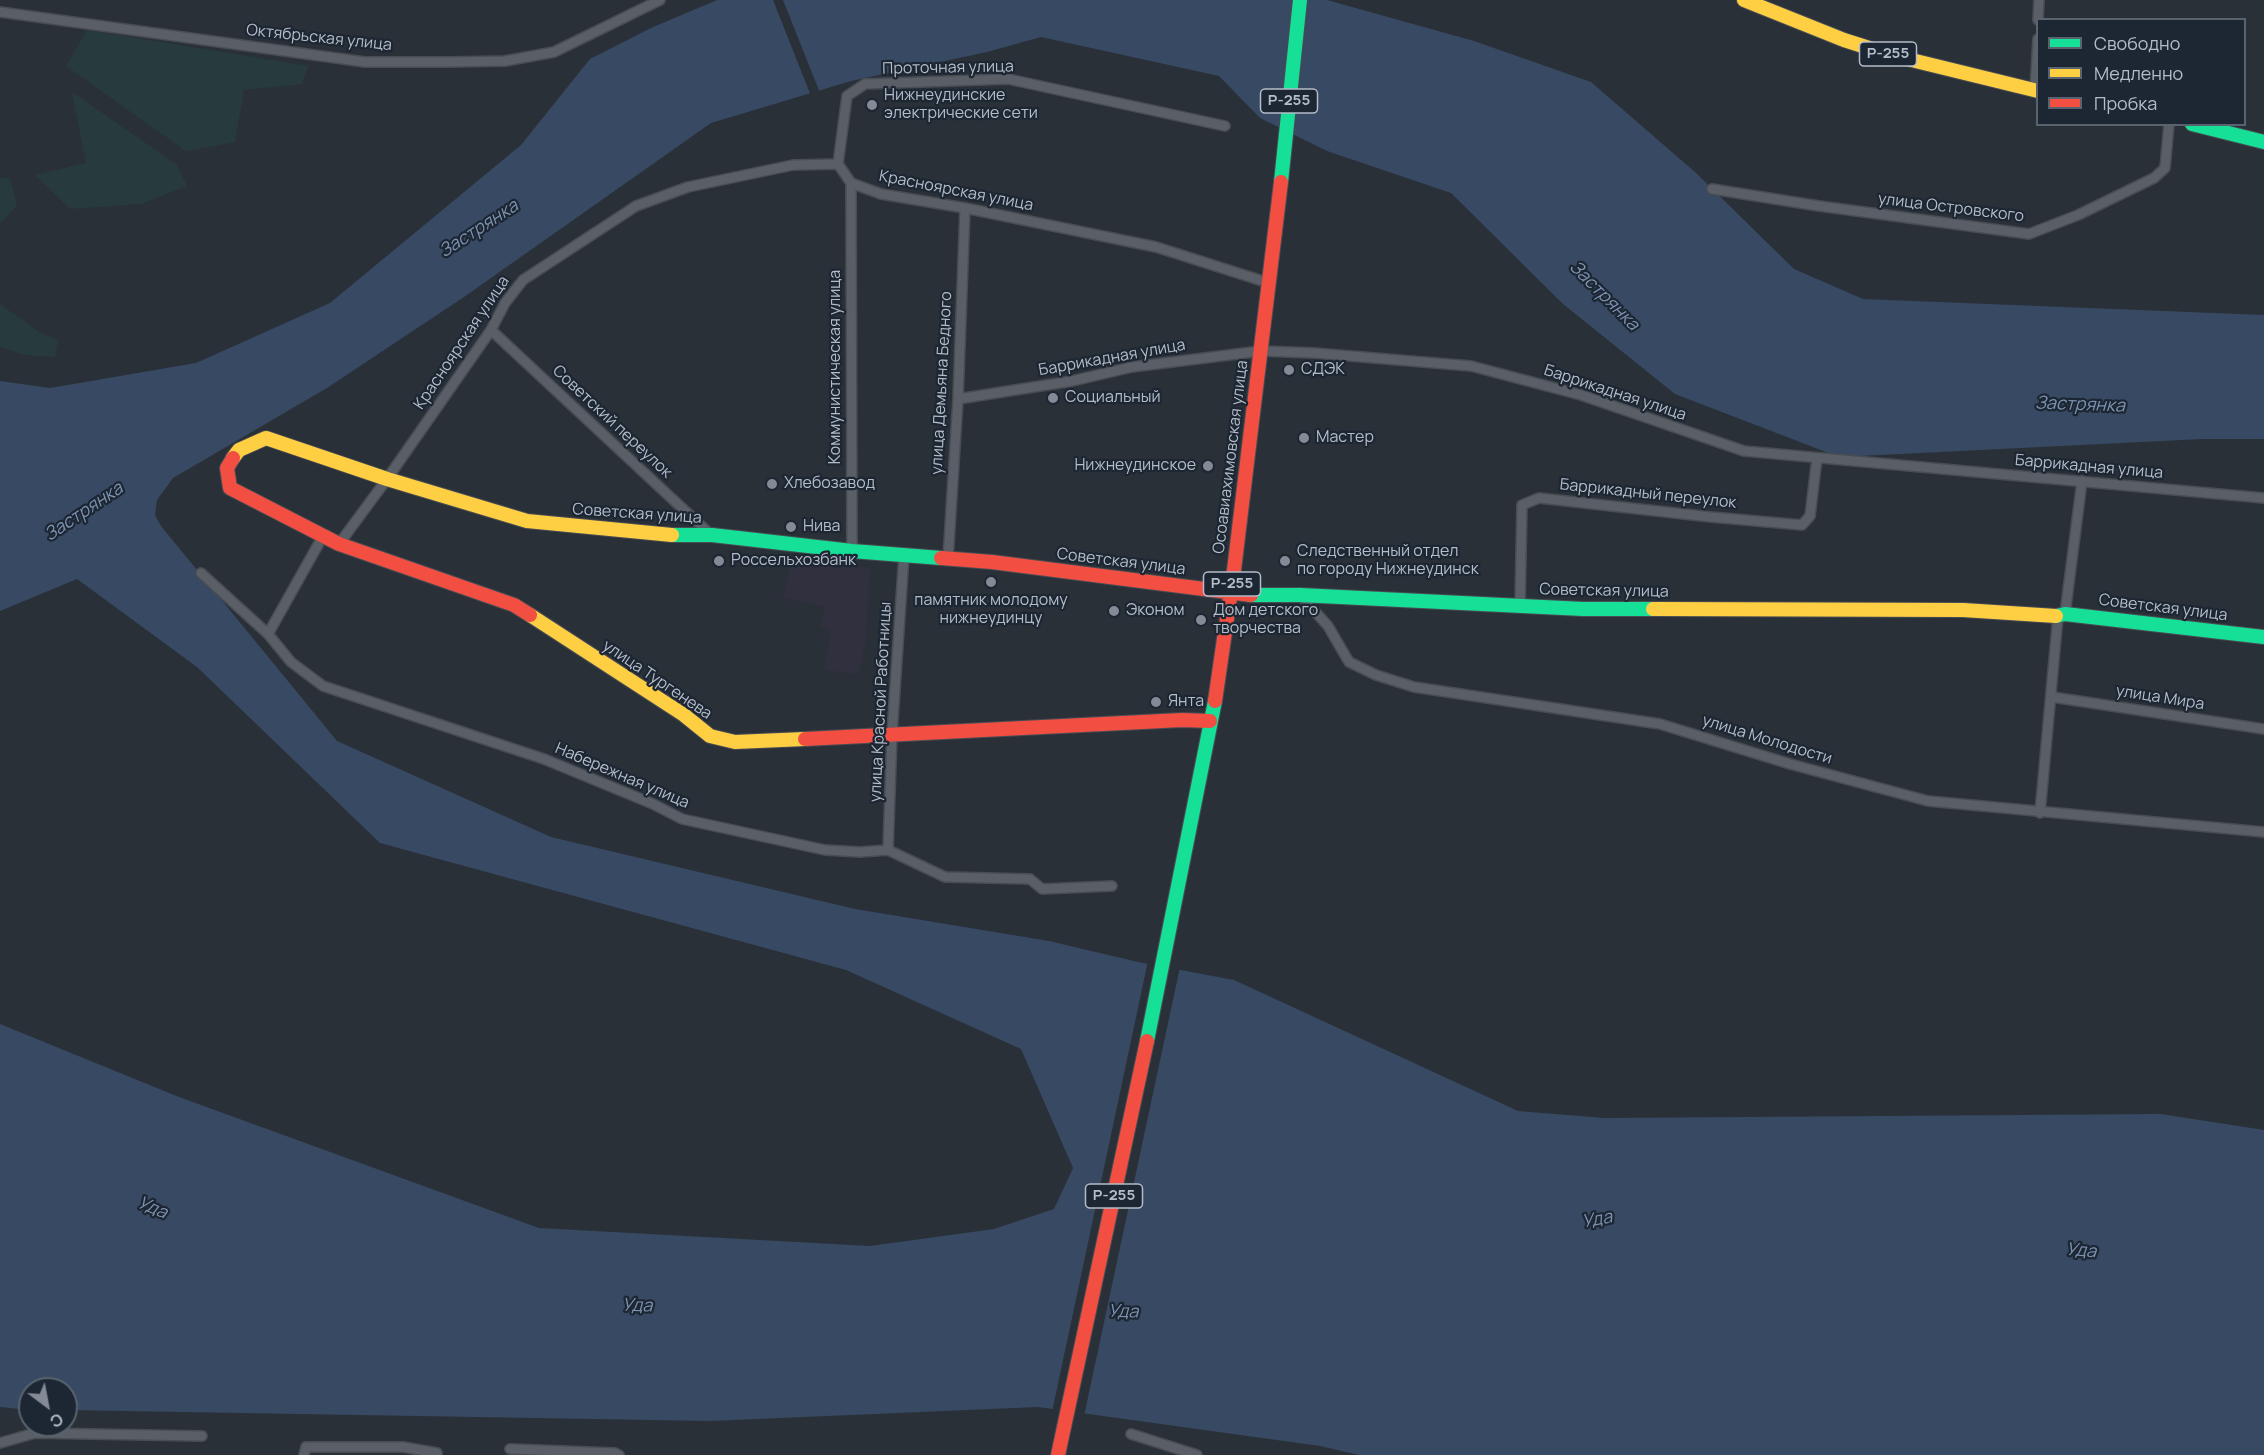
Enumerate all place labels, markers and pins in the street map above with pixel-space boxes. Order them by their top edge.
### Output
place label: Нижнеудинские электрические сети [884,86,1038,124]
marker: Нижнеудинские электрические сети [865,98,879,112]
place label: СДЭК [1301,360,1345,380]
marker: СДЭК [1282,363,1296,377]
place label: Социальный [1065,388,1161,408]
marker: Социальный [1046,391,1060,405]
place label: Мастер [1316,428,1374,448]
marker: Мастер [1297,431,1311,445]
place label: Нижнеудинское [1074,456,1196,476]
marker: Нижнеудинское [1201,459,1215,473]
place label: Хлебозавод [784,474,875,494]
marker: Хлебозавод [765,477,779,491]
place label: Нива [803,517,841,537]
marker: Нива [784,520,798,534]
place label: Следственный отдел по городу Нижнеудинск [1297,542,1479,580]
place label: Россельхозбанк [731,551,856,571]
marker: Россельхозбанк [712,554,726,568]
marker: Следственный отдел по городу Нижнеудинск [1278,554,1292,568]
marker: памятник молодому нижнеудинцу [984,575,998,589]
place label: памятник молодому нижнеудинцу [914,591,1068,629]
place label: Эконом [1126,601,1184,621]
place label: Дом детского творчества [1213,601,1318,639]
marker: Эконом [1107,604,1121,618]
marker: Дом детского творчества [1194,613,1208,627]
place label: Янта [1168,692,1204,712]
marker: Янта [1149,695,1163,709]

